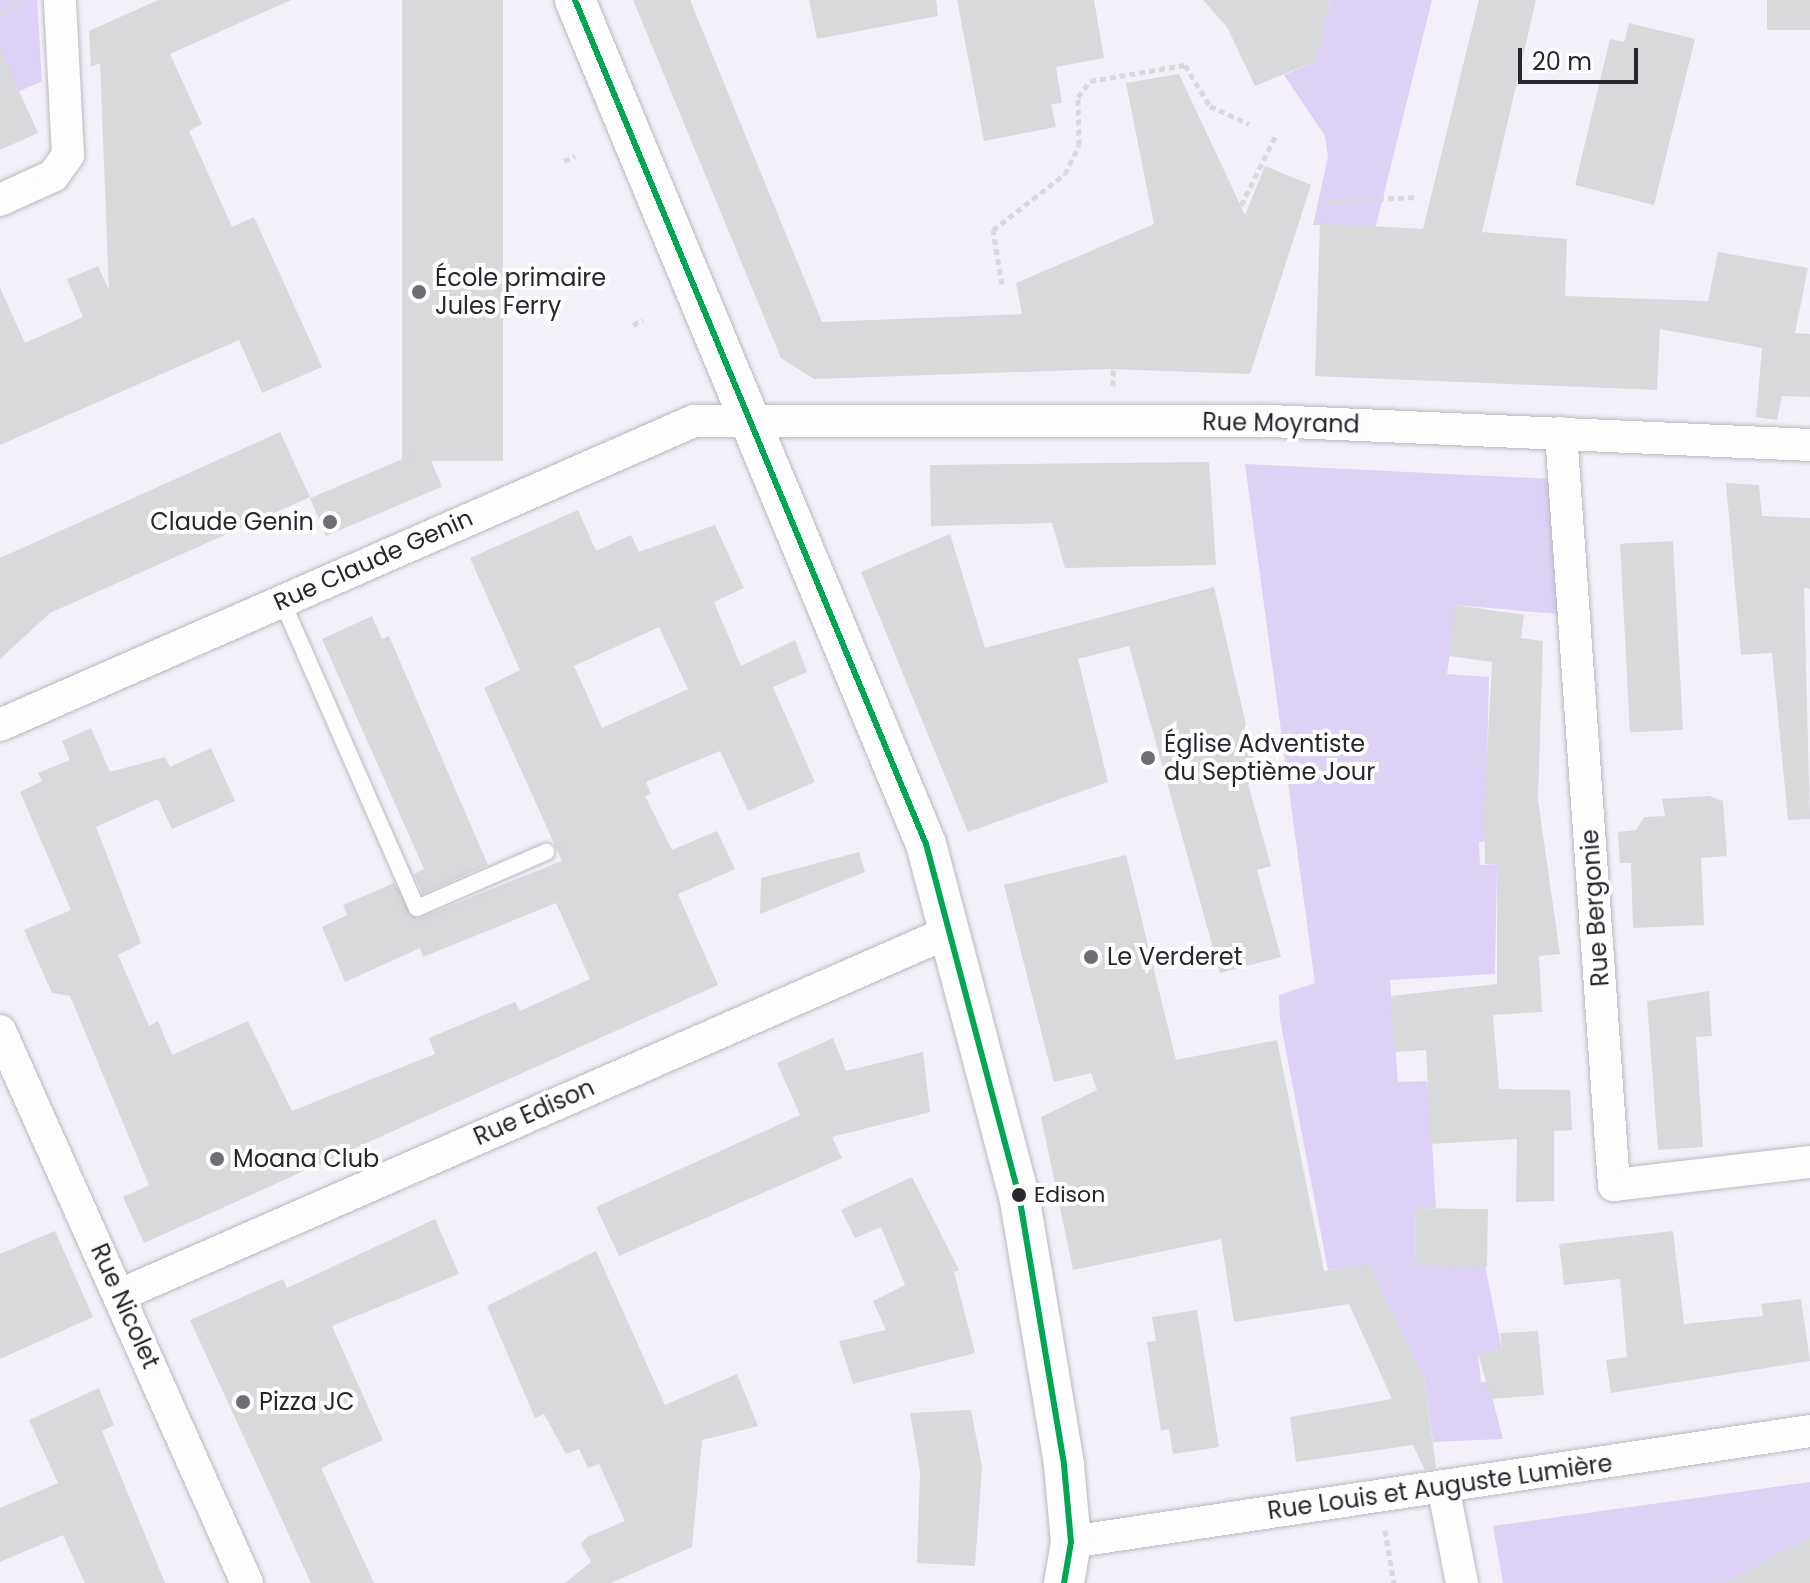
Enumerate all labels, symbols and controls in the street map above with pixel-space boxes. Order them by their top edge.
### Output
scale bar [1522,32,1642,82]
text: 20 m [1532,45,1592,78]
place label: École primaire Jules Ferry [435,264,606,320]
marker: École primaire Jules Ferry [410,283,428,301]
street label: Rue Moyrand [1202,407,1360,439]
street label: Rue Claude Genin [269,503,477,617]
place label: Claude Genin [150,508,314,536]
marker: Claude Genin [321,513,339,531]
place label: Église Adventiste du Septième Jour [1164,730,1375,786]
marker: Église Adventiste du Septième Jour [1139,749,1157,767]
street label: Rue Bergonie [1575,828,1615,988]
place label: Le Verderet [1107,943,1242,971]
marker: Le Verderet [1082,948,1100,966]
street label: Rue Edison [469,1073,599,1151]
place label: Moana Club [233,1145,379,1173]
marker: Moana Club [208,1150,226,1168]
place label: Edison [1034,1182,1105,1208]
marker: Edison [1011,1187,1027,1203]
street label: Rue Nicolet [85,1239,165,1373]
place label: Pizza JC [259,1388,355,1416]
marker: Pizza JC [234,1393,252,1411]
street label: Rue Louis et Auguste Lumière [1266,1449,1614,1525]

